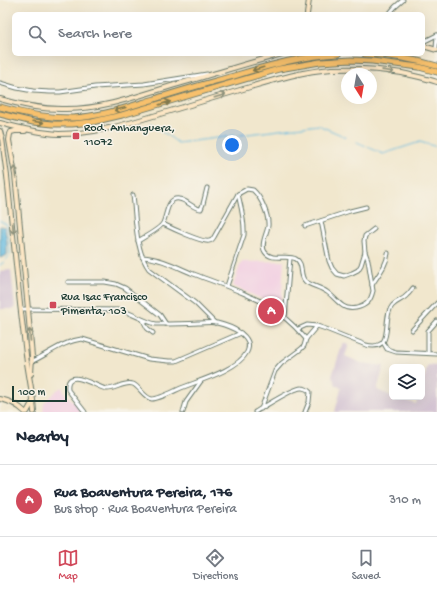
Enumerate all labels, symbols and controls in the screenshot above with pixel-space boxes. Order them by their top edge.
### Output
search box [12,12,425,56]
icon: search [26,23,48,45]
text: Search here [58,25,132,43]
one-way arrow [252,66,265,73]
one-way arrow [381,67,394,75]
north arrow [341,68,377,104]
one-way arrow [213,92,226,99]
one-way arrow [159,99,172,106]
one-way arrow [114,105,127,113]
one-way arrow [31,118,44,126]
place label: Rod. Anhanguera, 11072 [83,122,175,150]
marker: Rod. Anhanguera, 11072 [71,131,81,141]
your location [222,135,242,155]
one-way arrow [11,166,18,179]
one-way arrow [9,221,16,234]
place label: Rua Isac Francisco Pimenta, 103 [60,291,147,319]
pin: A [258,296,284,326]
marker: Rua Isac Francisco Pimenta, 103 [48,300,58,310]
one-way arrow [26,329,34,342]
map controls [389,364,425,400]
button: layers [389,364,425,400]
scale bar [12,384,67,403]
text: 100 m [18,387,45,399]
text: Nearby [16,428,69,448]
text: Rua Boaventura Pereira, 176 [54,484,232,502]
text: A [25,493,33,508]
text: 310 m [389,493,421,508]
text: Bus stop · Rua Boaventura Pereira [54,502,237,517]
tab: Map [57,547,79,583]
tab: Directions [193,547,238,583]
tab: Saved [352,547,380,583]

